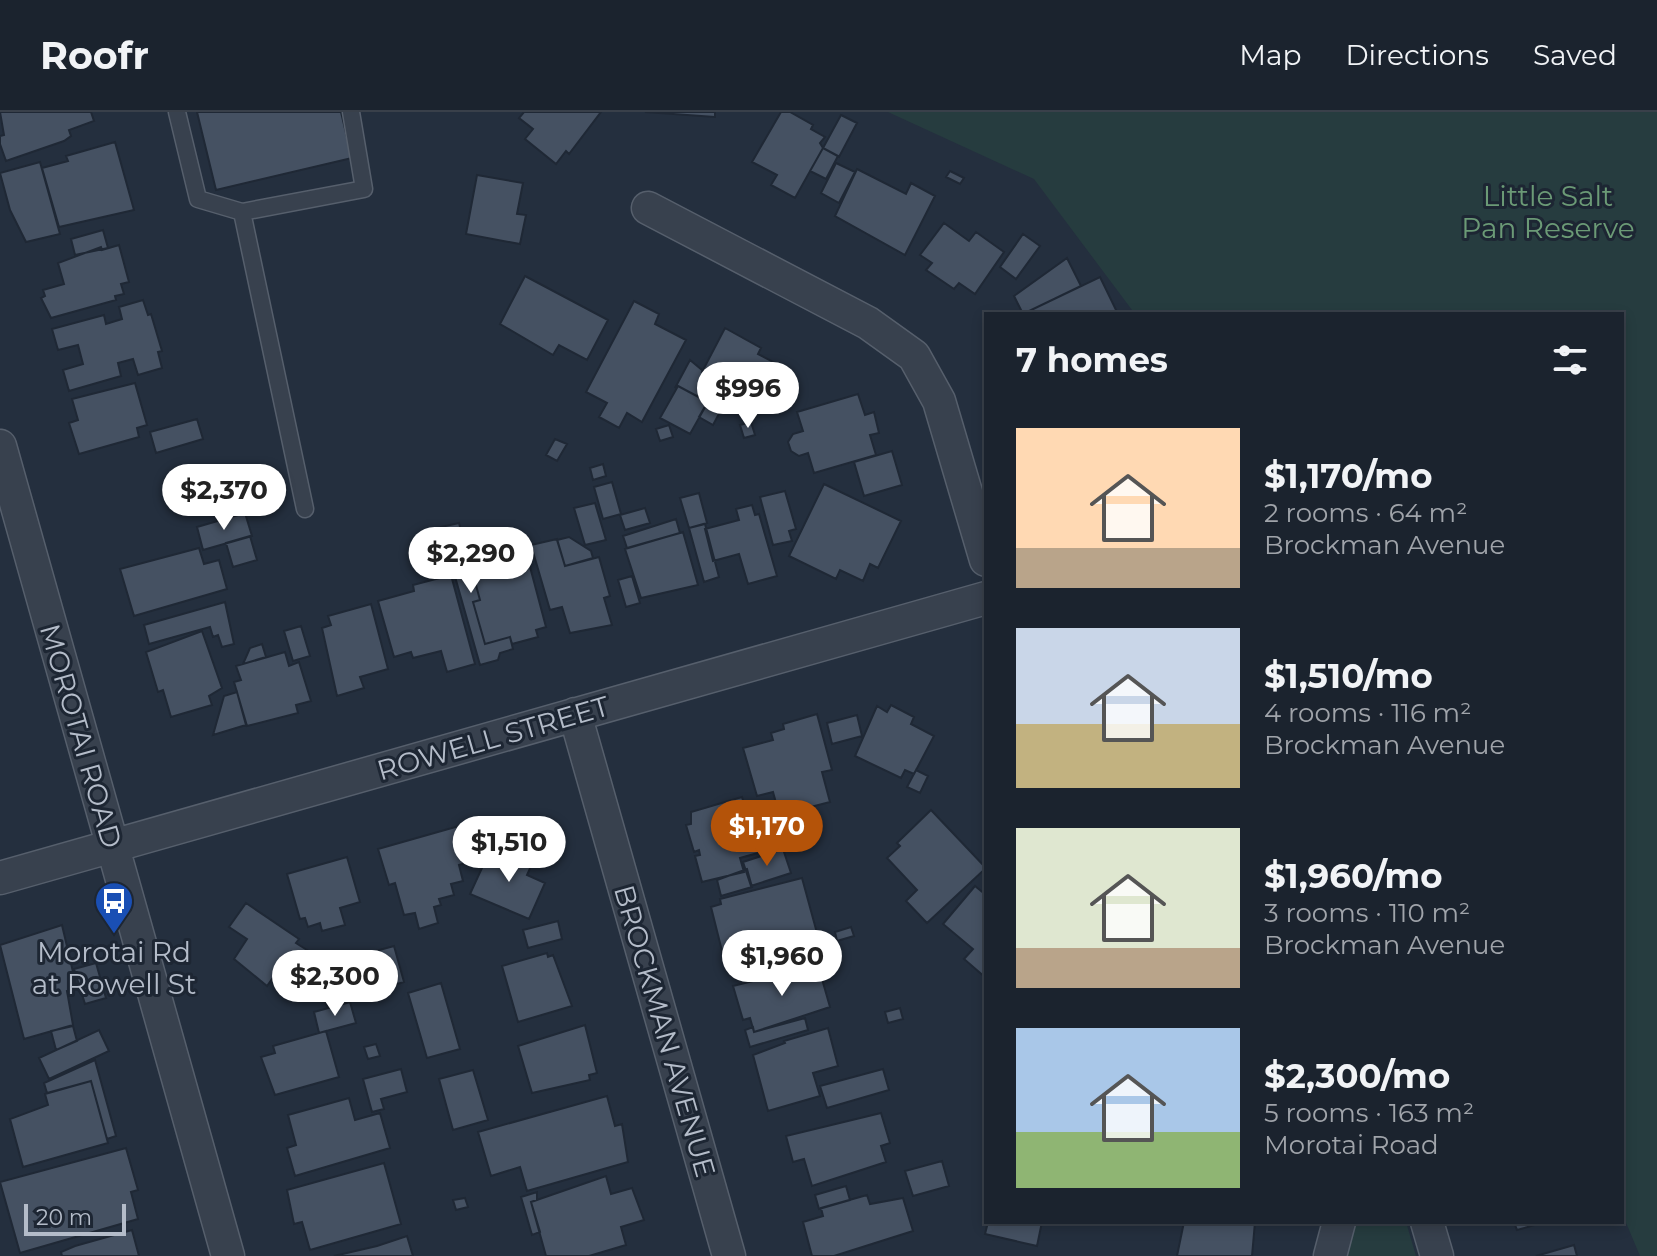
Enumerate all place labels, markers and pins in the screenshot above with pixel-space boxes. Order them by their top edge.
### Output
pin: $996 [701,362,795,430]
pin: $2,370 [159,464,289,532]
pin: $2,290 [406,527,536,595]
pin: $1,170 [702,800,832,868]
pin: $1,510 [444,816,574,884]
bus stop icon: Morotai Rd at Rowell St [93,880,135,935]
pin: $1,960 [717,930,847,998]
place label: Morotai Rd at Rowell St [32,935,196,1001]
pin: $2,300 [270,950,400,1018]

